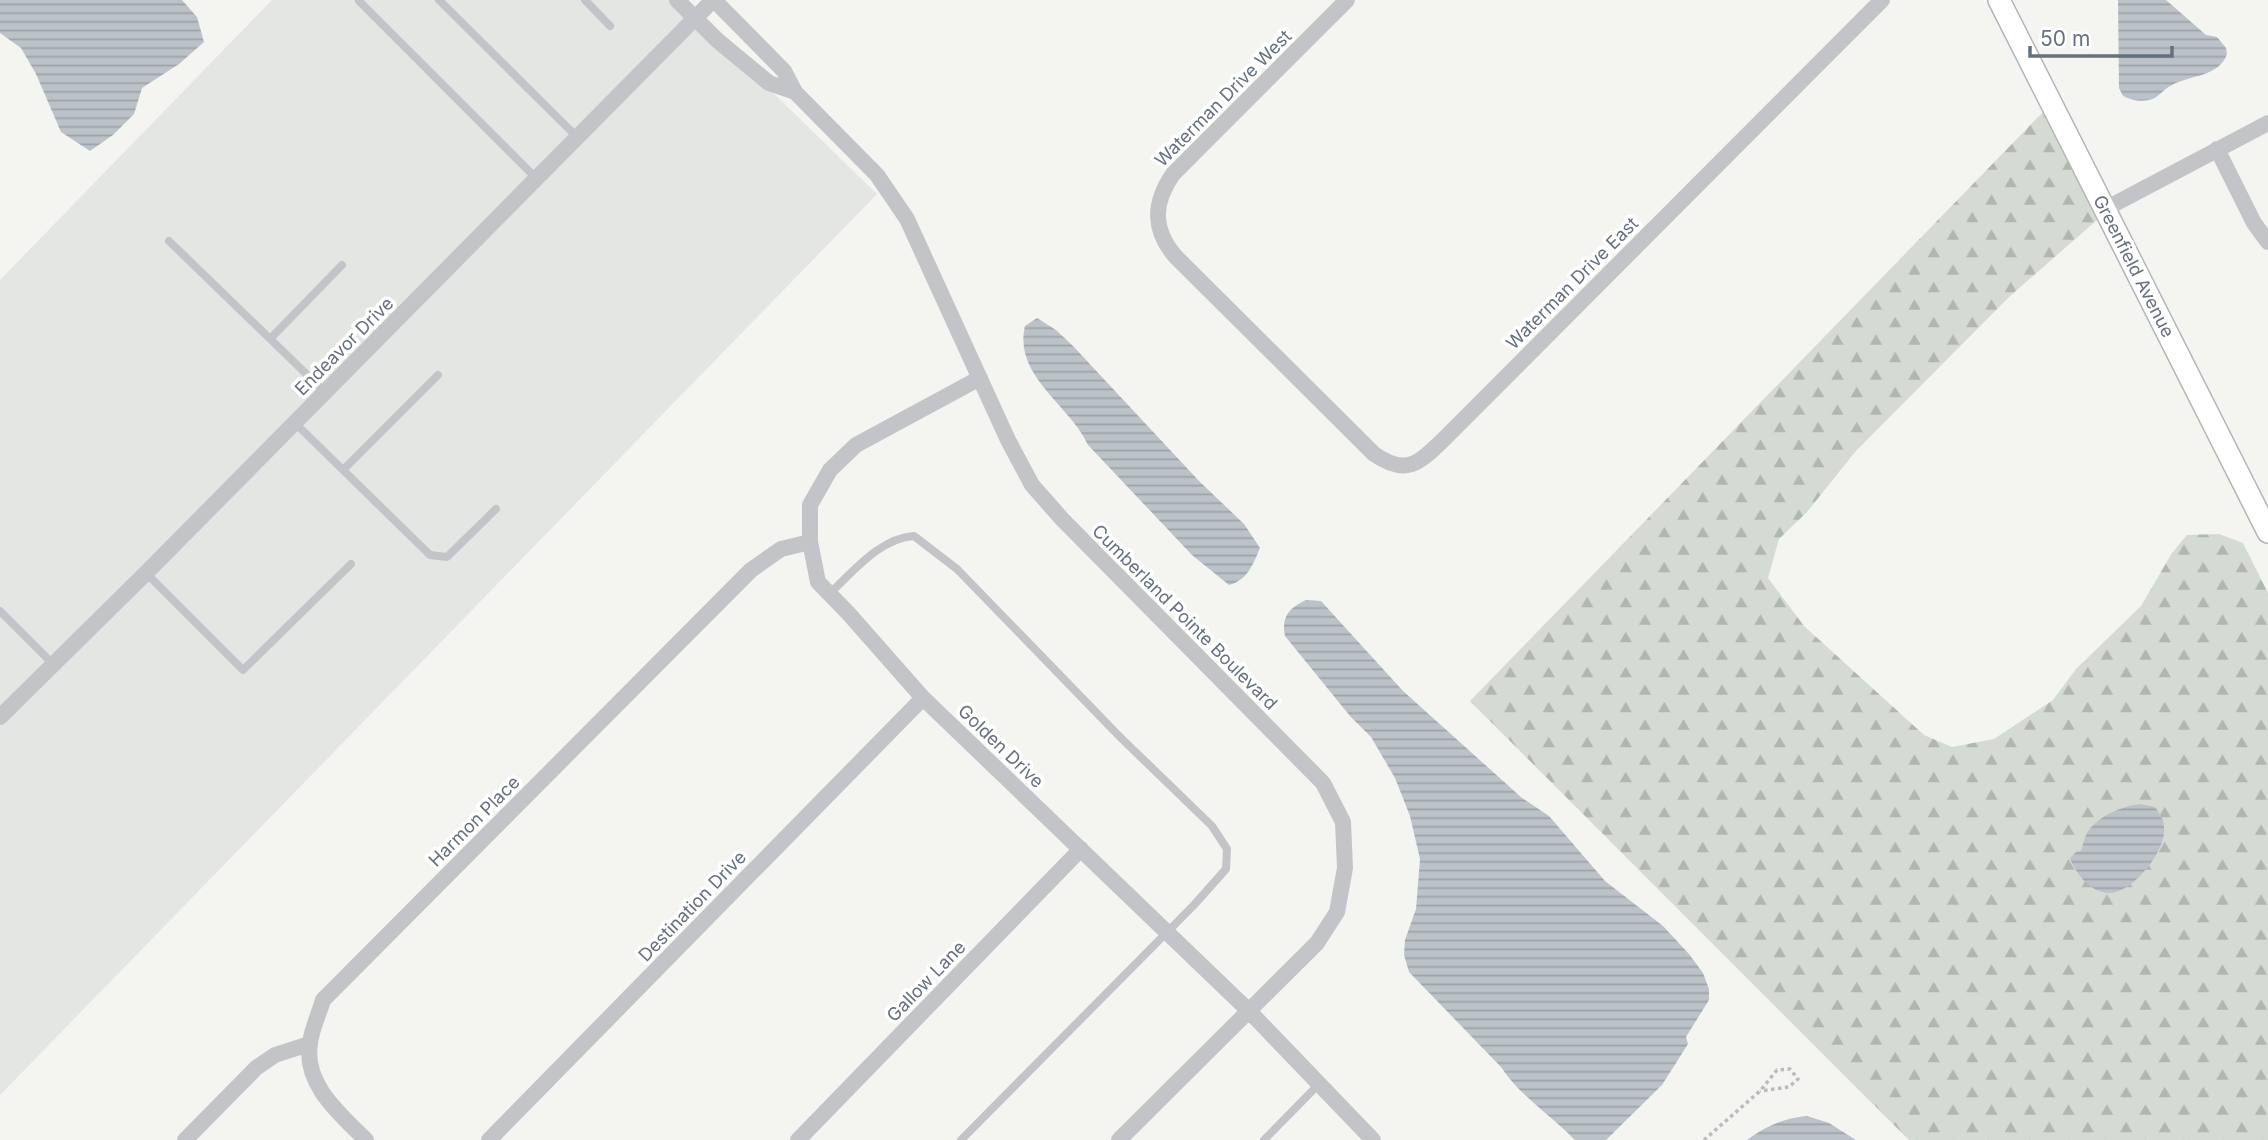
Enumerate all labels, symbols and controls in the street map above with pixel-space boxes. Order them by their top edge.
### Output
scale bar [2030,14,2172,58]
street label: Waterman Drive West [1150,25,1296,171]
text: 50 m [2040,26,2090,51]
street label: Greenfield Avenue [2089,191,2179,341]
street label: Waterman Drive East [1502,213,1642,353]
street label: Endeavor Drive [291,293,397,399]
street label: Cumberland Pointe Boulevard [1088,520,1282,714]
street label: Golden Drive [954,700,1048,792]
street label: Harmon Place [424,771,524,871]
street label: Destination Drive [634,846,750,966]
street label: Gallow Lane [882,936,970,1026]

